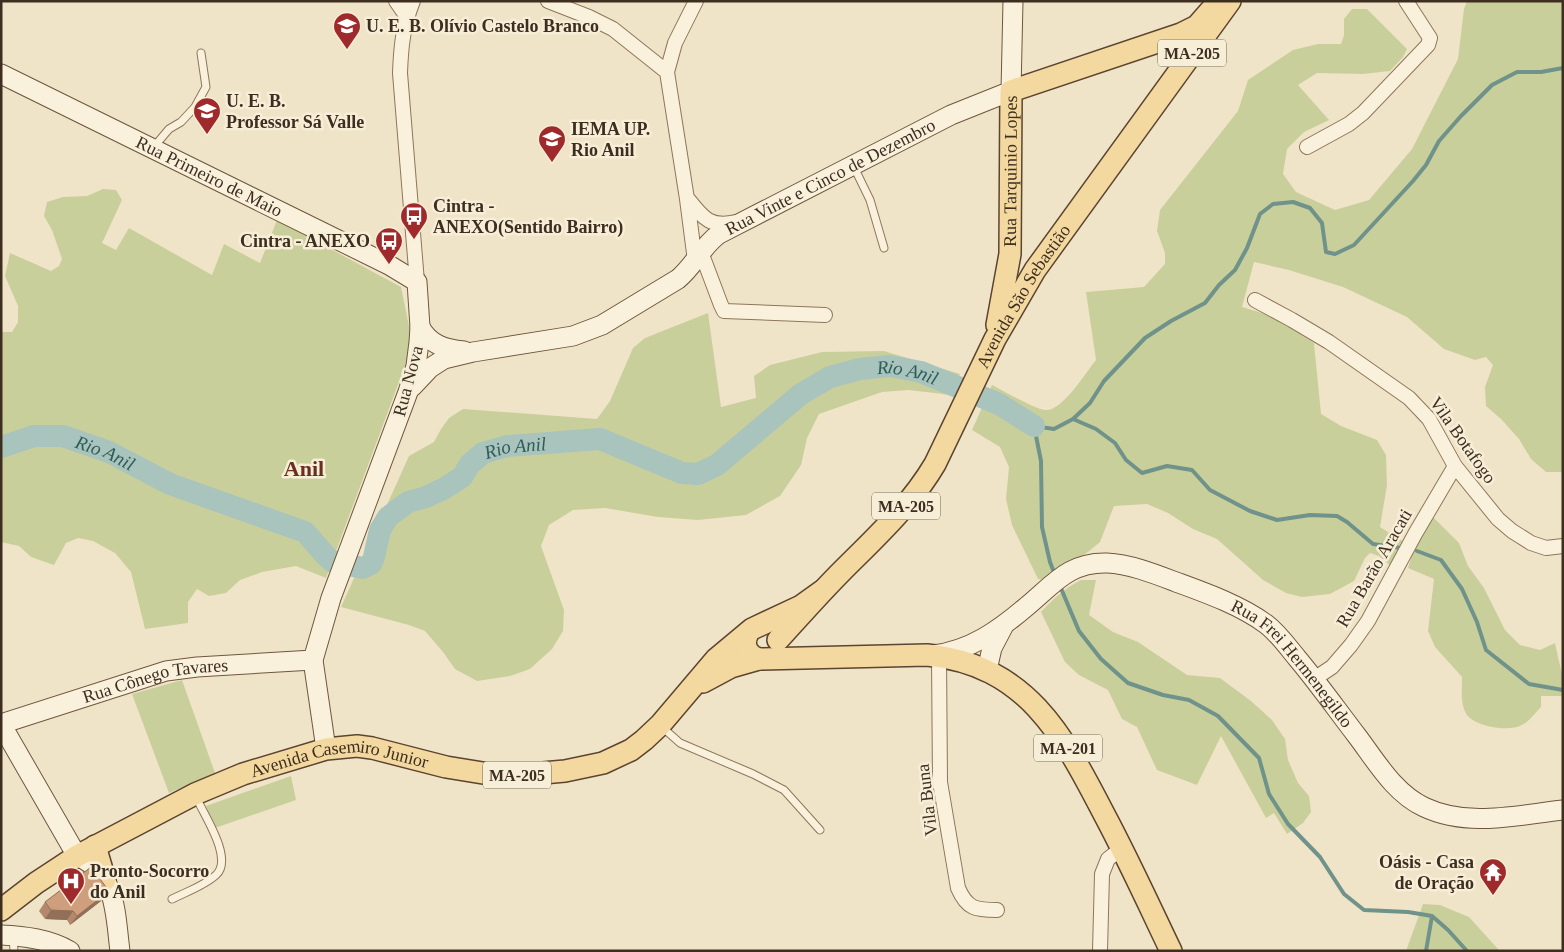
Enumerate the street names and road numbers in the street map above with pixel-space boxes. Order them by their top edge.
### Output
road number: MA-205 [1158,40,1226,66]
street label: Rua Tarquinio Lopes [1000,95,1021,247]
street label: Rua Vinte e Cinco de Dezembro [722,115,939,239]
street label: Rua Primeiro de Maio [133,132,286,221]
street label: Avenida São Sebastião [972,221,1075,372]
street label: Rua Nova [389,343,427,419]
street label: Vila Botafogo [1426,393,1500,487]
road number: MA-205 [872,492,940,520]
street label: Rua Barão Aracati [1332,505,1416,631]
street label: Rua Frei Hermenegildo [1228,596,1357,731]
street label: Rua Cônego Tavares [80,655,229,707]
road number: MA-201 [1034,734,1102,761]
street label: Avenida Casemiro Junior [248,736,431,781]
road number: MA-205 [483,762,551,788]
street label: Vila Buna [913,763,941,837]

